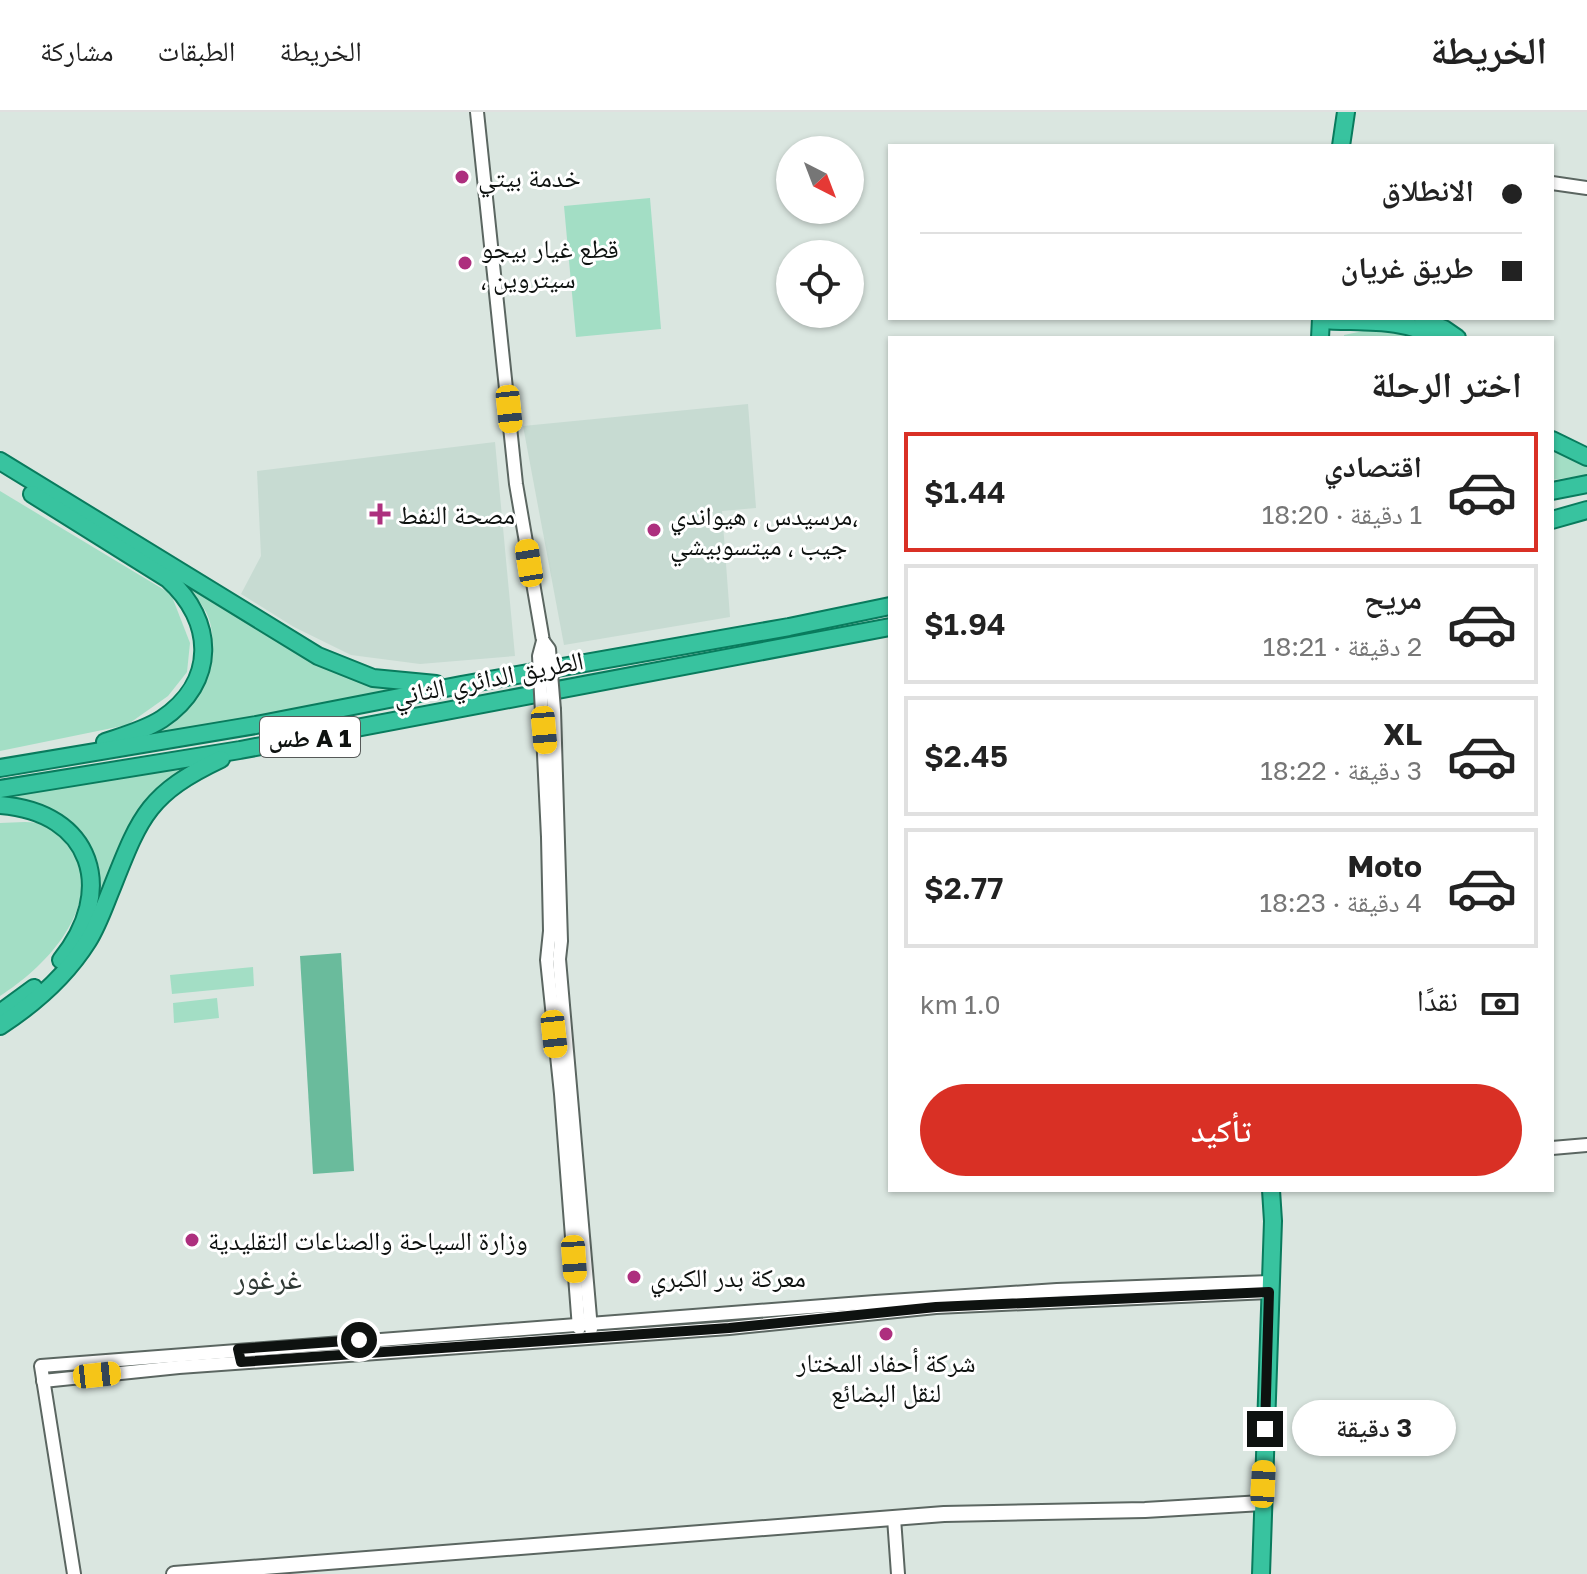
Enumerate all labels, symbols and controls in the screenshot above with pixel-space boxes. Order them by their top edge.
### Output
text: الخريطة [1430,27,1547,72]
text: مشاركة [40,34,114,67]
text: الطبقات [158,34,235,67]
text: الخريطة [279,34,362,67]
north arrow [776,136,864,224]
map controls [776,136,864,328]
place label: خدمة بيتي [478,162,581,198]
marker: خدمة بيتي [453,168,471,186]
text: الانطلاق [1381,172,1474,208]
place label: قطع غيار بيجو ، سيتروين [481,233,619,295]
button: locate [776,240,864,328]
text: طريق غريان [1340,249,1474,285]
marker: قطع غيار بيجو ، سيتروين [456,254,474,272]
text: اختر الرحلة [1371,362,1522,405]
car [495,384,523,434]
text: اقتصادي [1324,448,1422,484]
icon: car [1446,456,1518,528]
text: $1.44 [924,474,1006,510]
place label: مصحة النفط [398,499,515,530]
text: 1 دقيقة · 18:20 [1262,499,1422,530]
place label: مرسيدس ، هيواندي، جيب ، ميتسوبيشي [670,500,858,566]
marker: مصحة النفط [369,503,391,525]
marker: مرسيدس ، هيواندي، جيب ، ميتسوبيشي [645,521,663,539]
car [513,537,545,589]
text: مريح [1364,580,1422,616]
icon: car [1446,588,1518,660]
text: $1.94 [924,606,1006,642]
text: 2 دقيقة · 18:21 [1263,631,1422,662]
street label: الطريق الدائري الثاني [390,644,587,717]
car [530,705,558,755]
text: XL [1383,716,1422,752]
road number: طس A 1 [260,717,360,757]
icon: car [1446,720,1518,792]
text: $2.45 [924,738,1008,774]
text: 3 دقيقة · 18:22 [1260,755,1422,786]
text: Moto [1347,848,1422,884]
icon: car [1446,852,1518,924]
text: $2.77 [924,870,1003,906]
text: 4 دقيقة · 18:23 [1259,887,1422,918]
text: نقدًا [1417,982,1458,1018]
icon: cash [1478,982,1522,1026]
text: 1.0 km [920,989,1001,1020]
car [540,1009,568,1059]
button: تأكيد [920,1084,1522,1176]
place label: وزارة السياحة والصناعات التقليدية [208,1225,528,1256]
marker: وزارة السياحة والصناعات التقليدية [183,1231,201,1249]
car [560,1234,588,1284]
district label: غرغور [233,1260,302,1296]
place label: معركة بدر الكبري [650,1262,806,1298]
marker: معركة بدر الكبري [625,1268,643,1286]
route start [341,1322,377,1358]
marker: شركة أحفاد المختار لنقل البضائع [877,1325,895,1343]
place label: شركة أحفاد المختار لنقل البضائع [795,1347,976,1410]
car [72,1361,122,1389]
callout: 3 دقيقة [1293,1401,1457,1457]
route end [1247,1411,1283,1447]
text: 3 دقيقة [1336,1412,1412,1443]
car [1250,1459,1276,1509]

